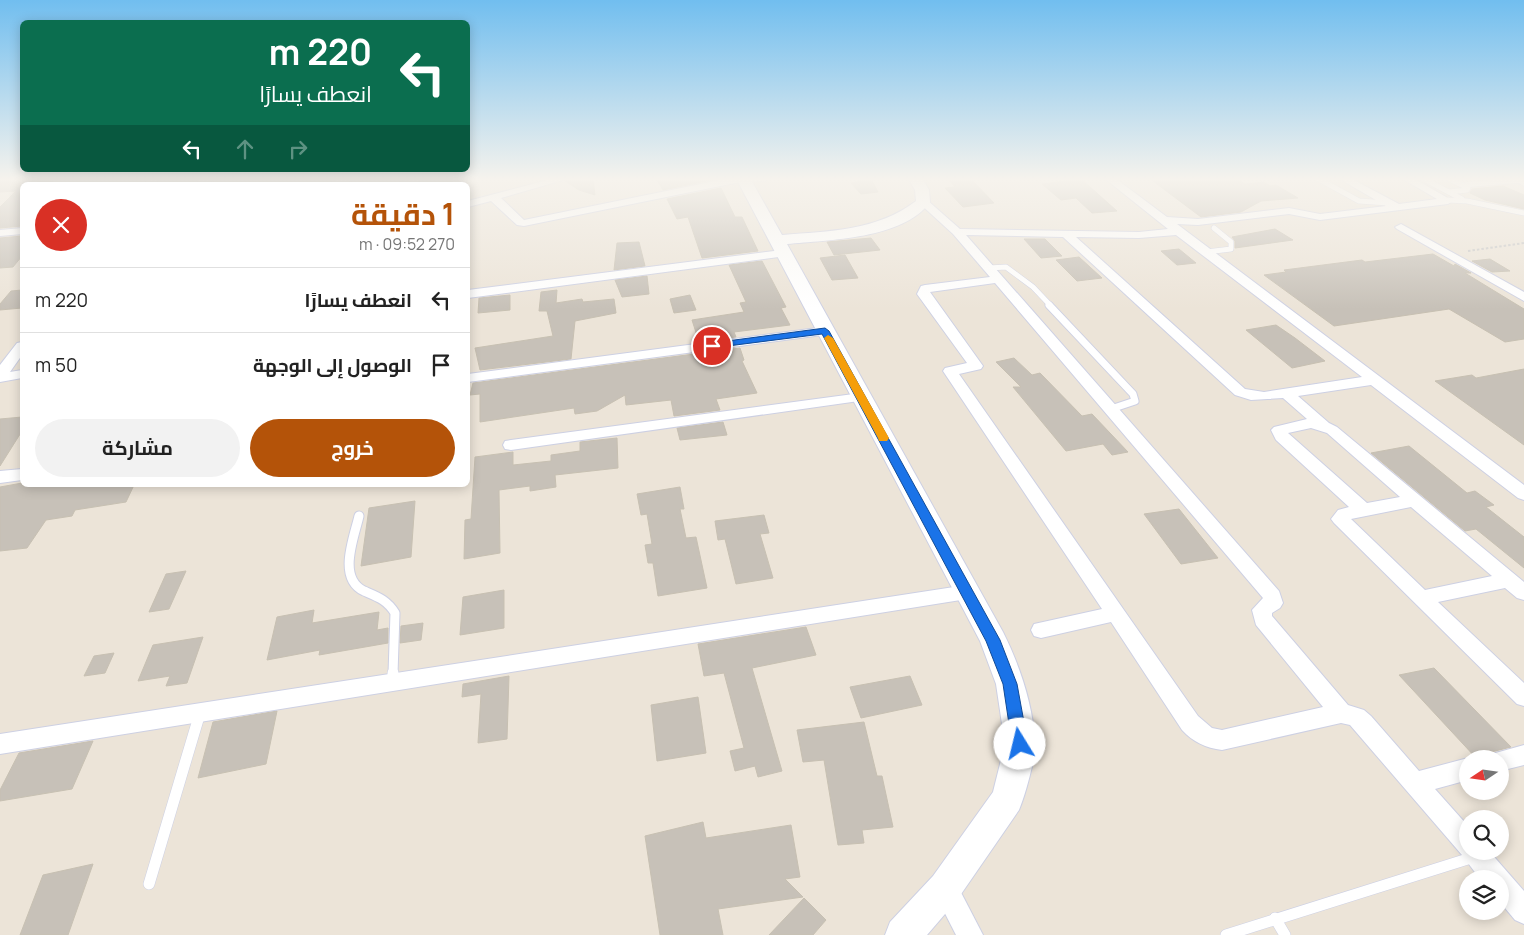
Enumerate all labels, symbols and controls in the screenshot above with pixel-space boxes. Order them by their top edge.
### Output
text: 220 m [269,28,372,76]
icon: left [390,40,455,105]
text: انعطف يسارًا [259,79,372,109]
icon: left [178,135,206,163]
icon: ahead [231,135,259,163]
icon: right [284,135,312,163]
text: 1 دقيقة [351,193,455,234]
button: close [35,199,87,251]
text: 270 m · 09:52 [359,233,455,255]
icon: left [427,286,455,314]
text: 220 m [35,287,88,313]
text: انعطف يسارًا [305,287,412,313]
pin [691,325,733,367]
icon: arrive [698,332,726,360]
icon: arrive [427,351,455,379]
text: 50 m [35,352,78,378]
text: الوصول إلى الوجهة [253,352,412,378]
button: مشاركة [35,419,240,477]
button: خروج [250,419,455,477]
position arrow [993,717,1045,769]
north arrow [1459,750,1509,800]
map controls [1459,750,1509,920]
button: search [1459,810,1509,860]
button: layers [1459,870,1509,920]

